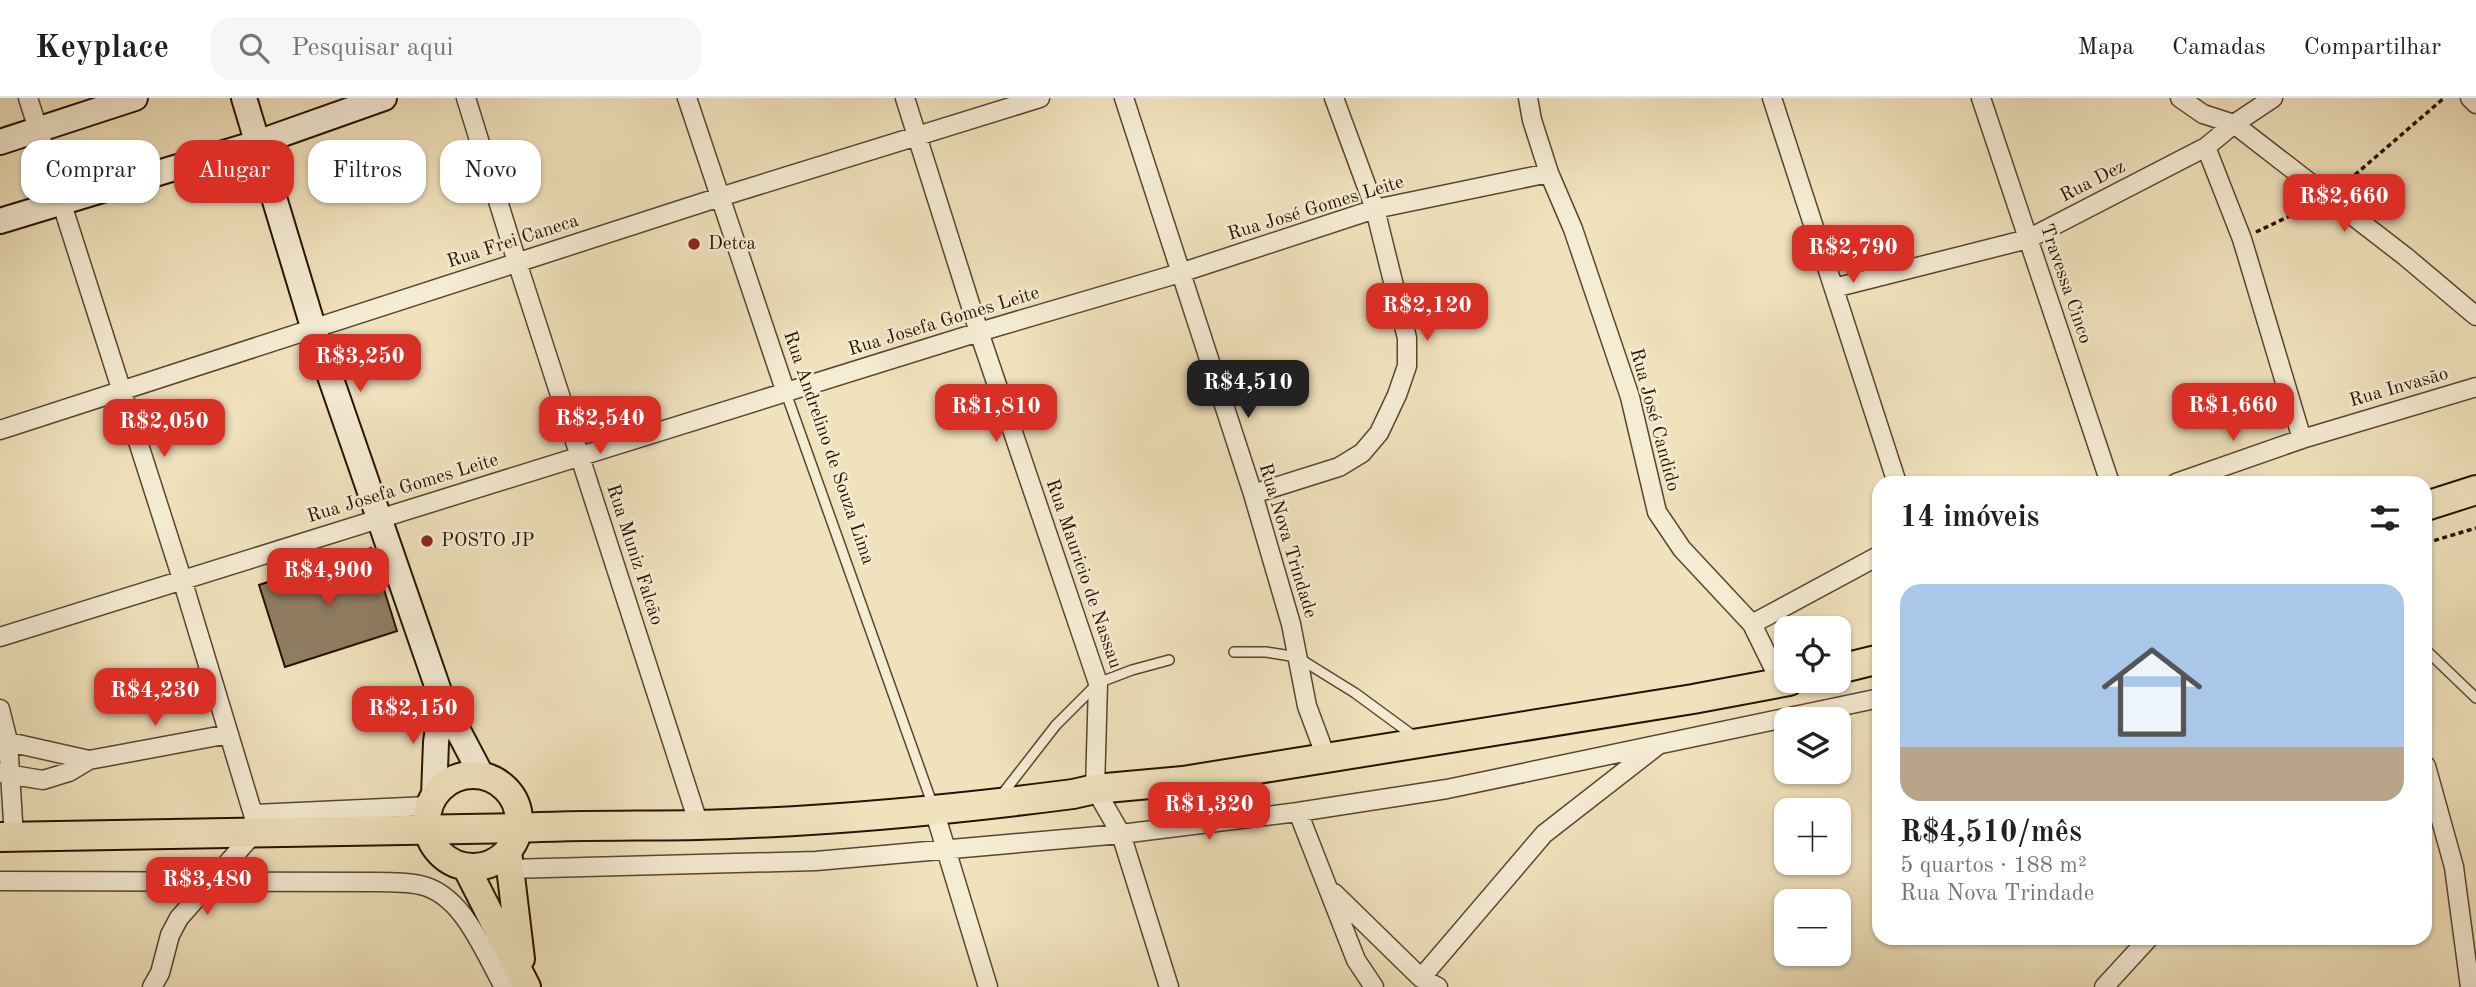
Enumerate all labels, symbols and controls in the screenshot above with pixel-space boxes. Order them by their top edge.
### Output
search box [211,17,701,80]
icon: search [235,29,273,67]
text: Keyplace [35,32,169,65]
text: Pesquisar aqui [291,35,454,61]
text: Mapa [2078,36,2134,60]
text: Camadas [2172,36,2266,60]
text: Compartilhar [2304,36,2441,60]
chip: Comprar [21,140,160,203]
chip: Alugar [174,140,294,203]
chip: Filtros [308,140,426,203]
chip: Novo [440,140,541,203]
street label: Rua Dez [2057,158,2129,206]
street label: Rua José Gomes Leite [1226,173,1406,245]
pin: R$2,660 [2279,174,2409,234]
text: R$2,660 [2299,185,2389,208]
street label: Rua Frei Caneca [445,212,582,272]
street label: Travessa Cinco [2036,222,2094,346]
pin: R$2,790 [1788,226,1918,285]
place label: Detca [708,235,756,254]
marker: Detca [686,236,702,252]
text: R$2,790 [1808,236,1898,259]
street label: Rua Josefa Gomes Leite [846,284,1042,360]
pin: R$2,120 [1362,284,1492,343]
text: R$2,120 [1382,294,1472,317]
street label: Rua Andrelino de Souza Lima [779,329,877,568]
pin: R$3,250 [295,334,425,394]
text: R$3,250 [315,345,405,368]
street label: Rua José Candido [1626,346,1682,494]
pin: R$4,510 [1183,360,1313,420]
street label: Rua Invasão [2347,365,2451,411]
text: R$4,510 [1203,371,1293,394]
pin: R$1,810 [931,384,1061,444]
pin: R$1,660 [2168,384,2298,443]
text: R$1,660 [2188,394,2278,417]
text: R$1,810 [951,395,1041,418]
pin: R$2,540 [535,396,665,456]
pin: R$2,050 [99,400,229,459]
text: R$2,540 [555,407,645,430]
text: R$2,050 [119,410,209,433]
street label: Rua Josefa Gomes Leite [305,451,501,527]
street label: Rua Nova Trindade [1254,461,1320,621]
street label: Rua Mauricio de Nassau [1042,477,1124,671]
street label: Rua Muniz Falcão [602,482,666,628]
icon: filters [2366,499,2404,537]
text: 14 imóveis [1900,503,2039,533]
place label: POSTO JP [441,532,534,551]
marker: POSTO JP [419,533,435,549]
pin: R$4,900 [263,548,393,608]
text: R$4,900 [283,559,373,582]
map controls [1774,616,1851,966]
button: locate [1774,616,1851,693]
icon: home [2089,629,2215,755]
pin: R$4,230 [90,668,220,728]
text: R$4,230 [110,679,200,702]
pin: R$2,150 [348,686,478,746]
text: R$2,150 [368,697,458,720]
button: layers [1774,707,1851,784]
pin: R$1,320 [1144,782,1274,842]
text: R$1,320 [1164,793,1254,816]
button: + [1774,798,1851,875]
text: R$4,510/mês [1900,818,2082,848]
text: 5 quartos · 188 m² [1900,854,2087,877]
pin: R$3,480 [142,858,272,917]
text: R$3,480 [162,868,252,891]
text: Rua Nova Trindade [1900,882,2094,905]
button: − [1774,889,1851,966]

